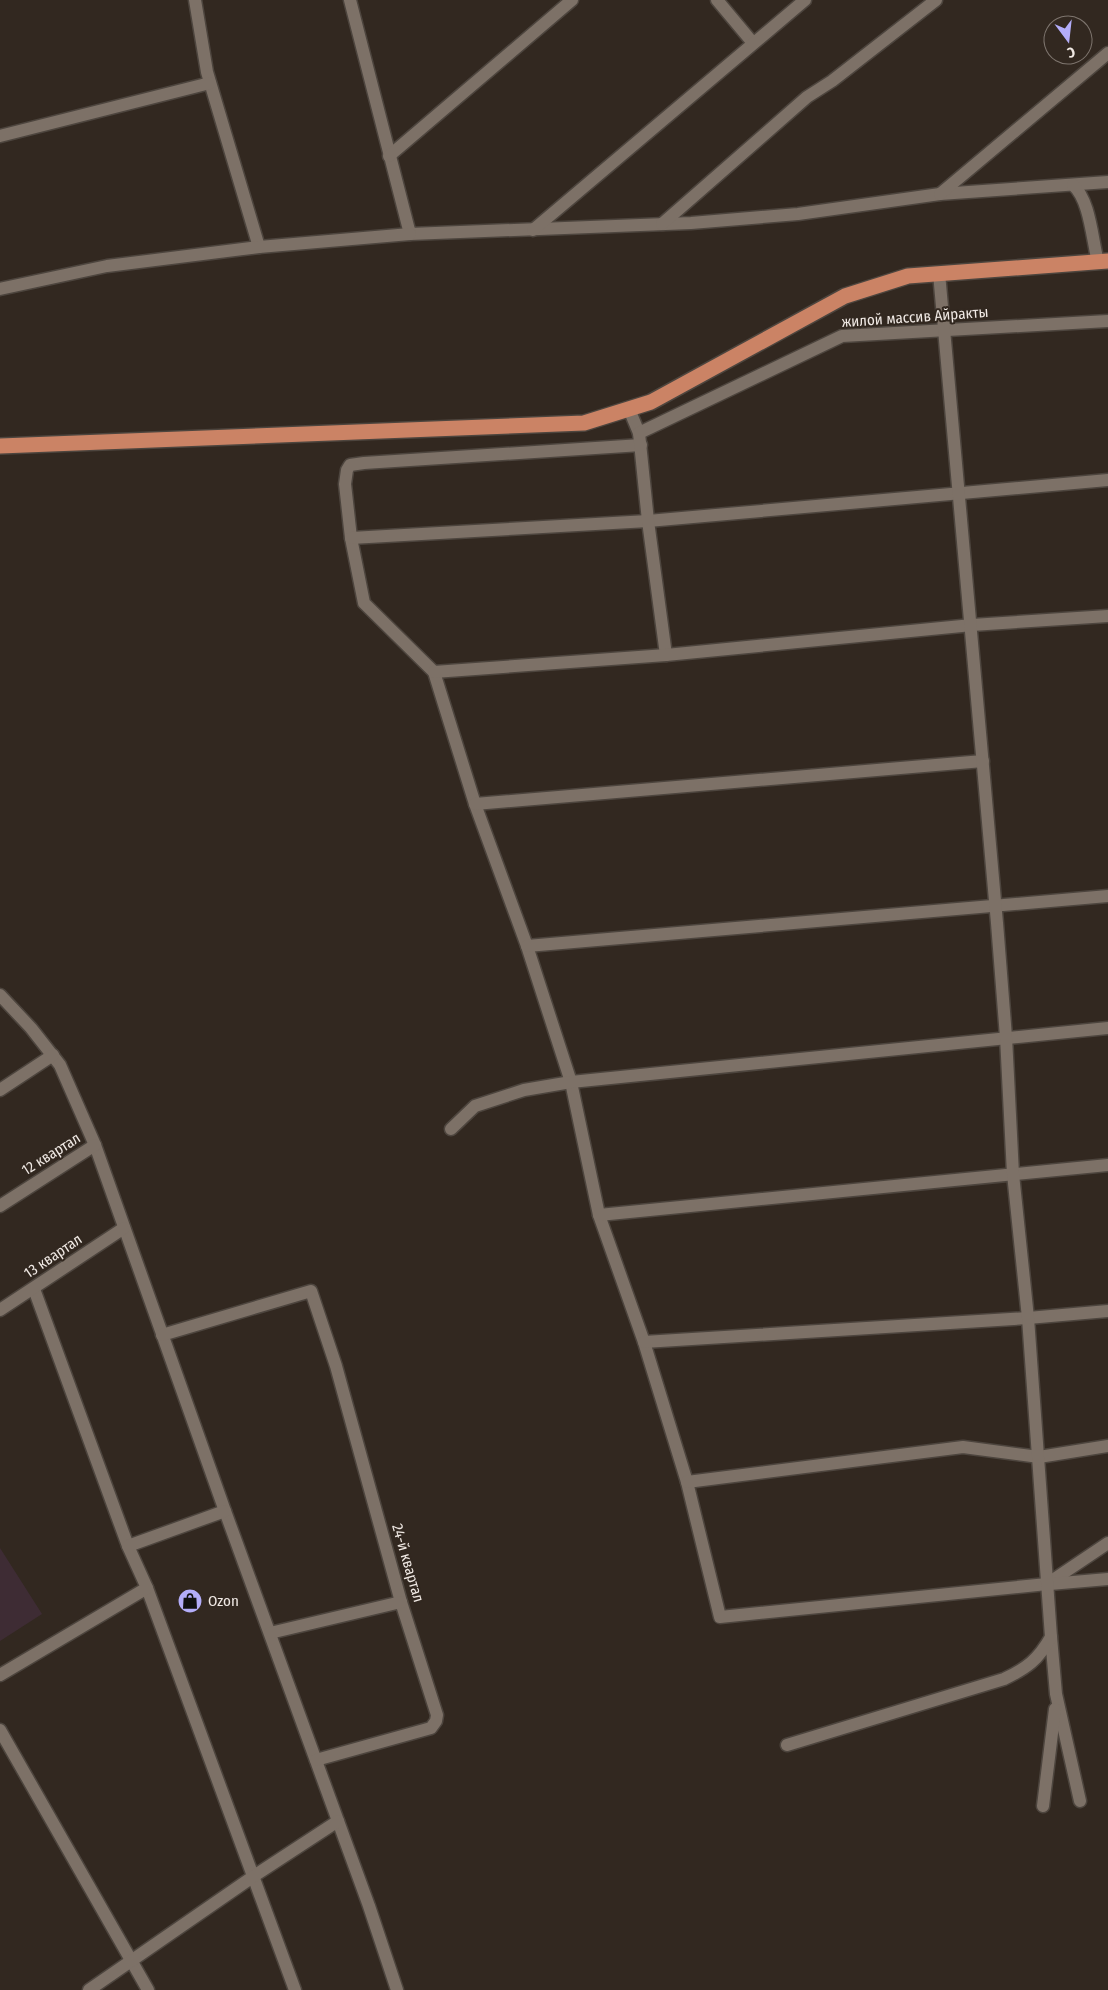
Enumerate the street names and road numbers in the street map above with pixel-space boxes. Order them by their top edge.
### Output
street label: жилой массив Айракты [841,303,989,331]
street label: 12 квартал [18,1129,84,1179]
street label: 13 квартал [21,1230,85,1282]
street label: 24-й квартал [388,1522,428,1604]

